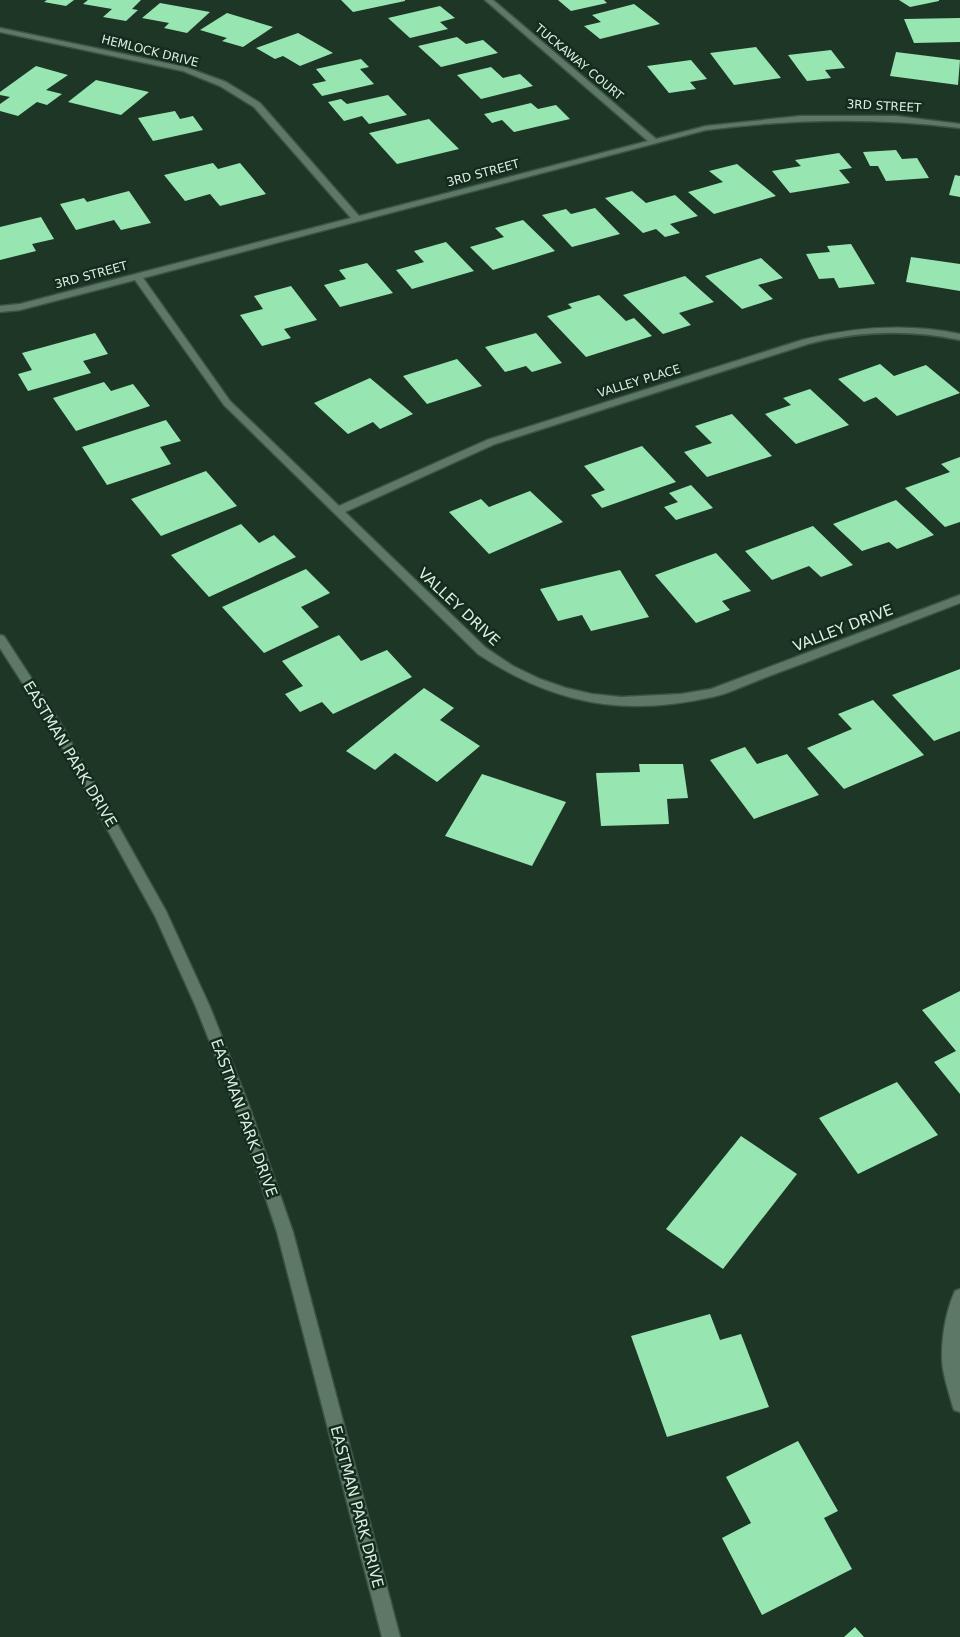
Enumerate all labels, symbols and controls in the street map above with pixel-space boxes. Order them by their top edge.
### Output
street label: TUCKAWAY COURT [531,20,626,103]
street label: HEMLOCK DRIVE [100,32,200,70]
street label: 3RD STREET [846,97,922,115]
street label: 3RD STREET [445,156,522,189]
street label: 3RD STREET [53,258,130,291]
street label: VALLEY PLACE [596,362,682,400]
street label: VALLEY DRIVE [414,564,504,650]
street label: VALLEY DRIVE [790,601,896,655]
street label: EASTMAN PARK DRIVE [19,678,121,830]
street label: EASTMAN PARK DRIVE [207,1036,281,1200]
street label: EASTMAN PARK DRIVE [327,1424,387,1590]

